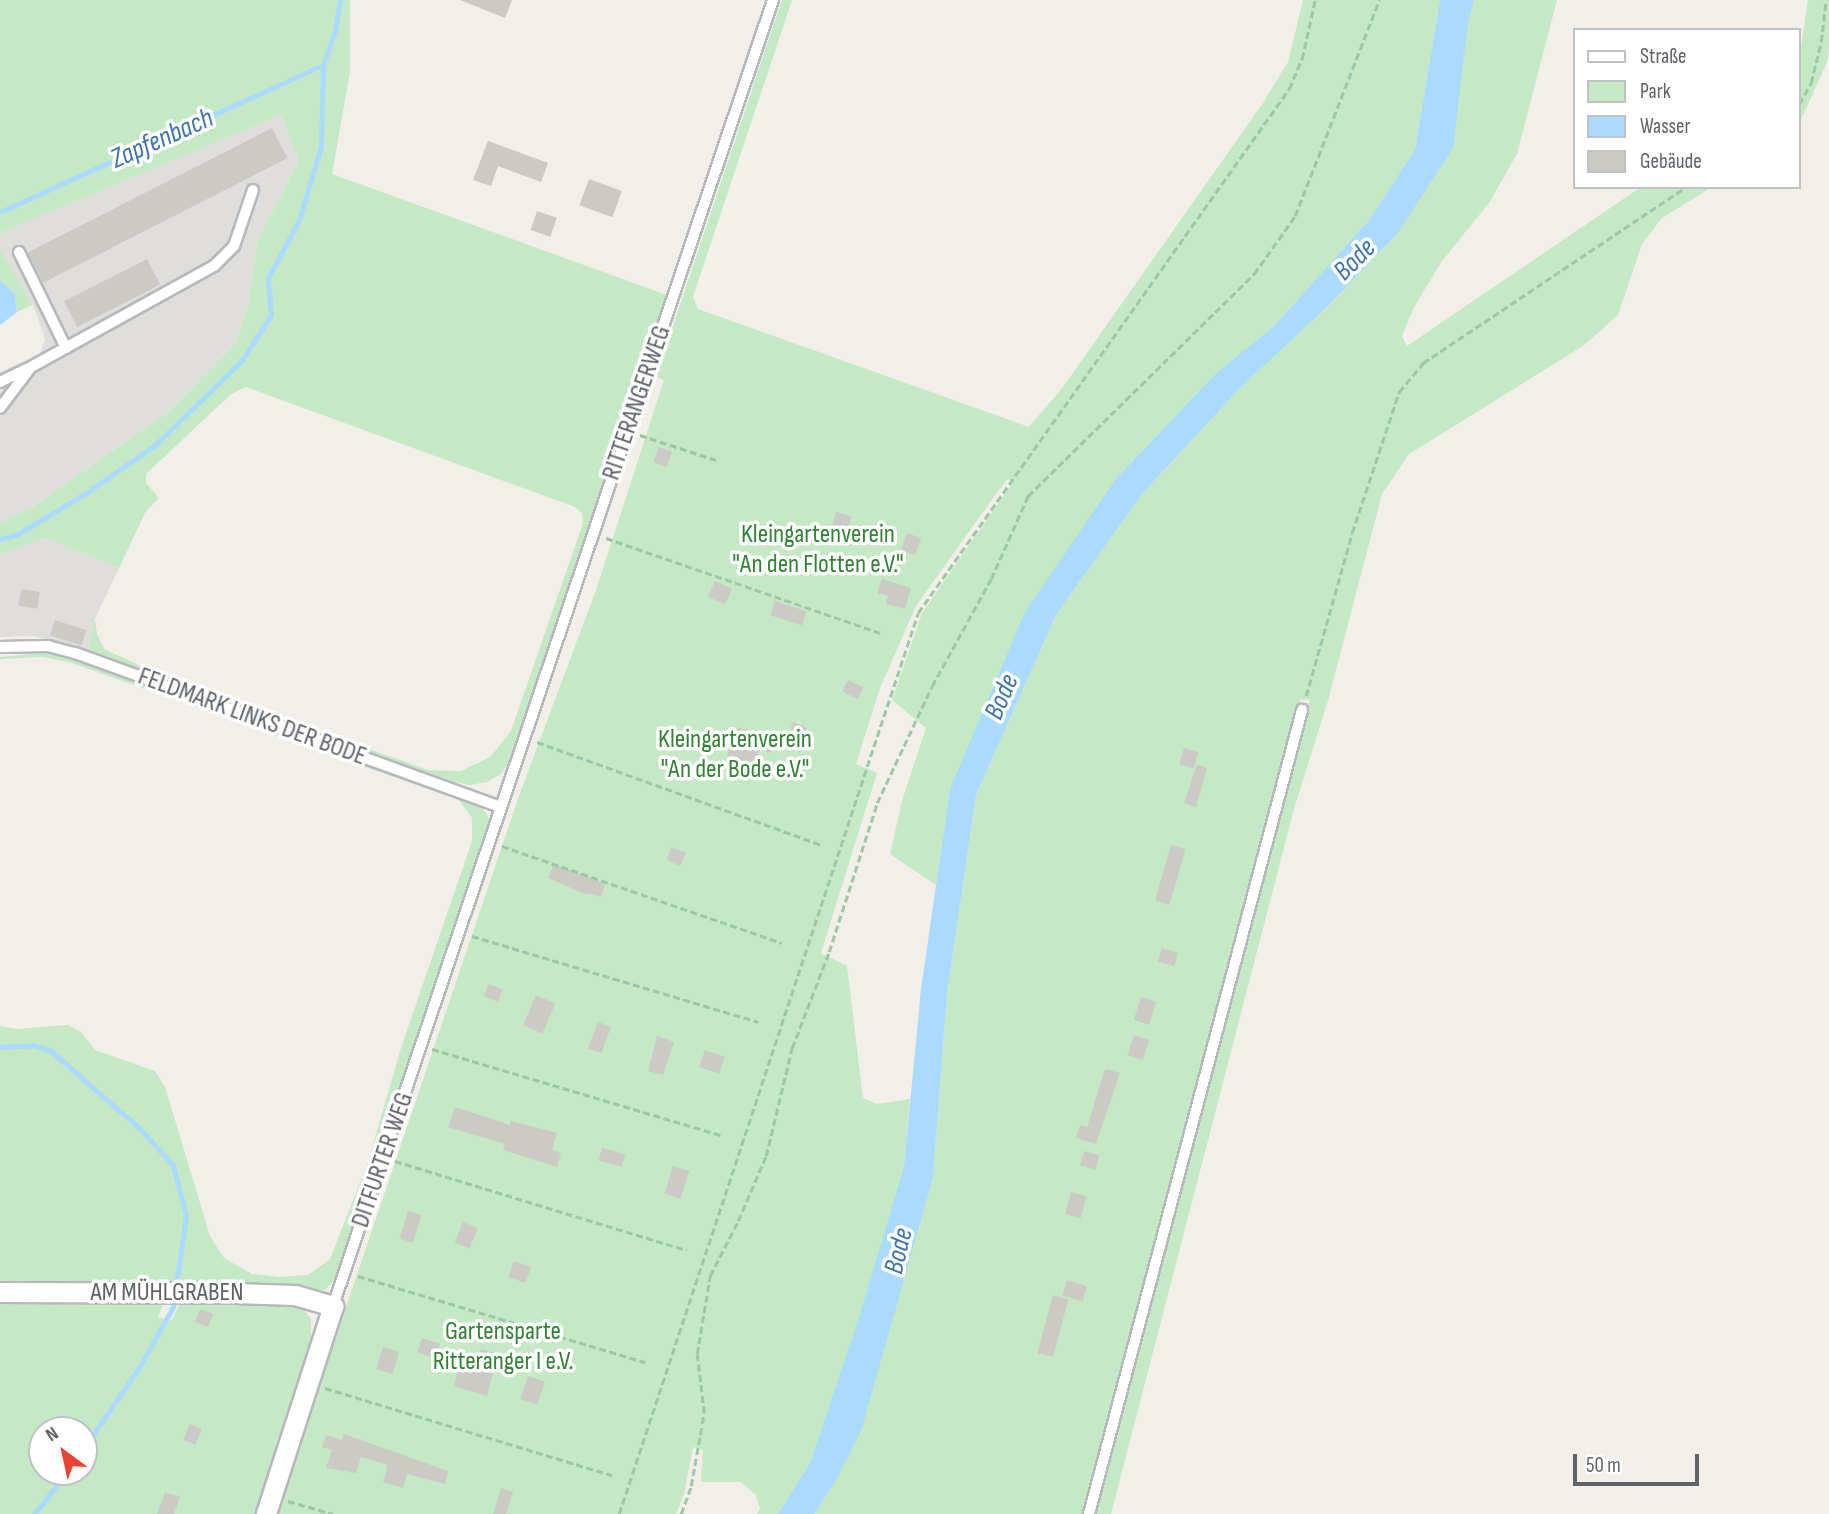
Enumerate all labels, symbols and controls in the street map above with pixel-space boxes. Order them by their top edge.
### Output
legend [1574,28,1801,189]
text: Straße [1640,44,1686,69]
text: Park [1640,79,1671,104]
water label: Zapfenbach [105,102,219,176]
text: Wasser [1640,114,1691,139]
text: Gebäude [1640,149,1702,174]
water label: Bode [1327,232,1383,288]
street label: RITTERANGERWEG [596,322,678,484]
park label: Kleingartenverein "An den Flotten e.V." [732,519,904,580]
street label: FELDMARK LINKS DER BODE [134,661,370,773]
water label: Bode [978,669,1026,725]
park label: Kleingartenverein "An der Bode e.V." [658,724,812,786]
street label: DITFURTER WEG [345,1088,421,1232]
water label: Bode [877,1225,921,1277]
street label: AM MÜHLGRABEN [91,1277,243,1309]
park label: Gartensparte Ritteranger I e.V. [433,1316,573,1378]
north arrow [28,1416,98,1486]
text: N [42,1422,63,1447]
scale bar [1577,1440,1703,1484]
text: 50 m [1586,1453,1621,1478]

